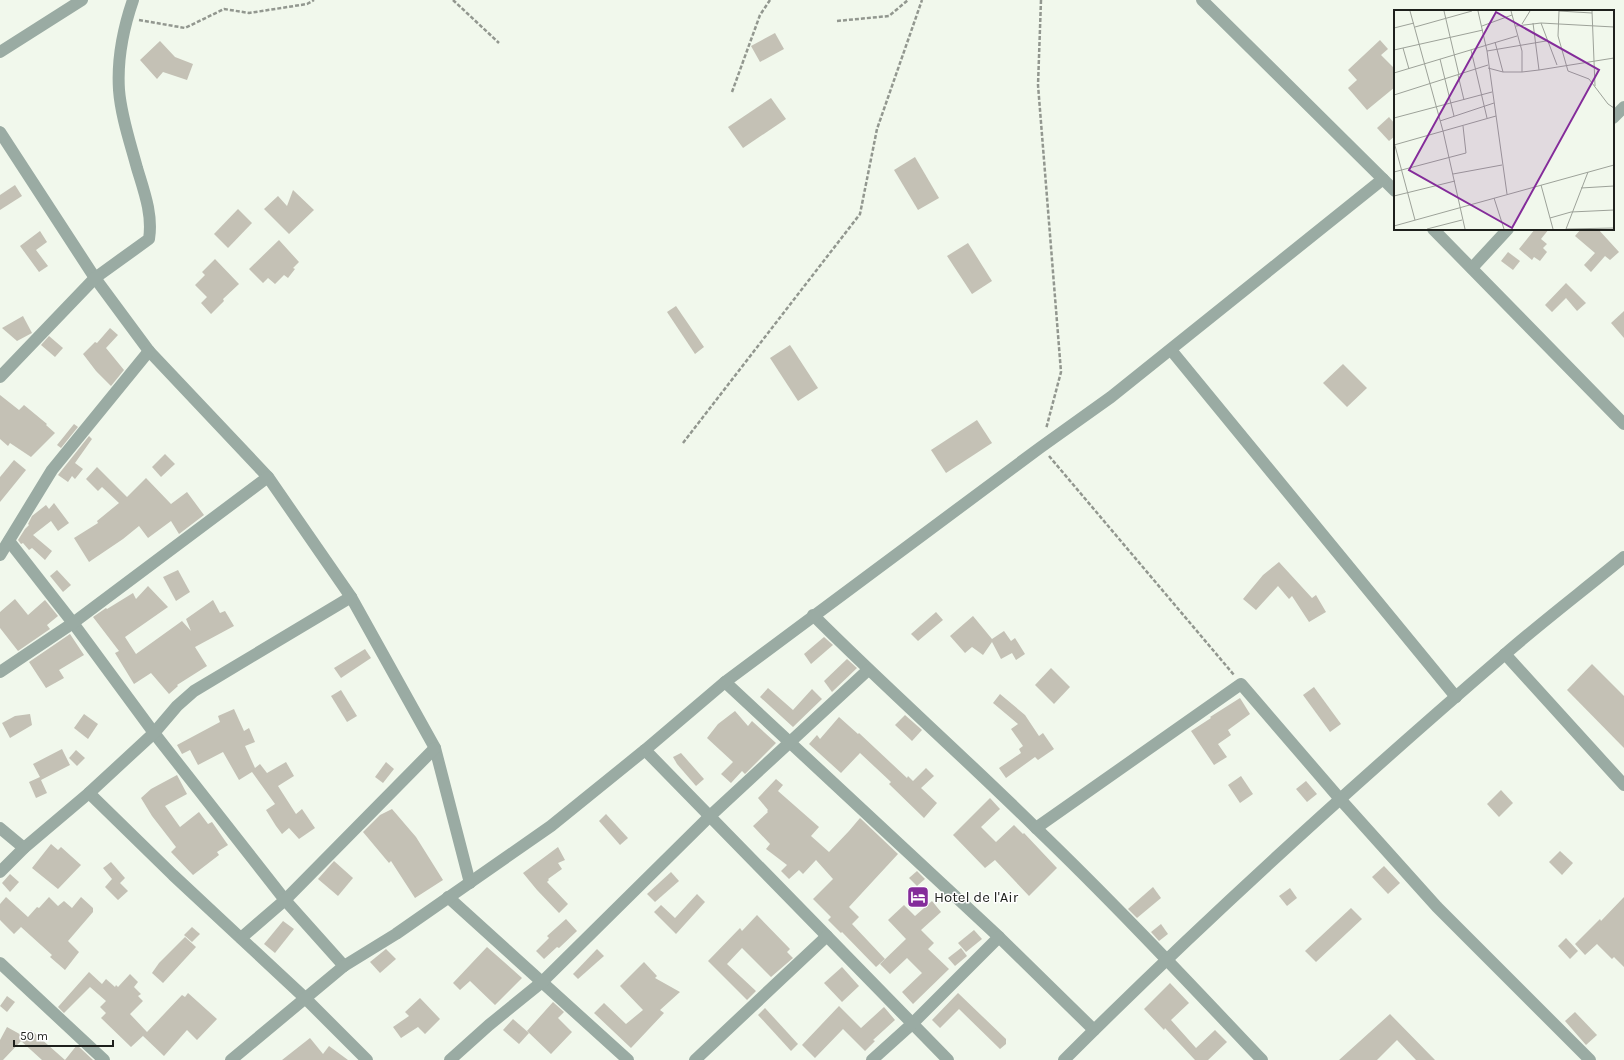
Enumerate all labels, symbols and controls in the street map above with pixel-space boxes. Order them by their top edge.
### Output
inset map [1394,10,1614,230]
hotel icon: Hotel de l'Air [905,884,931,910]
place label: Hotel de l'Air [934,888,1019,906]
scale bar [14,1022,113,1048]
text: 50 m [20,1029,48,1043]

